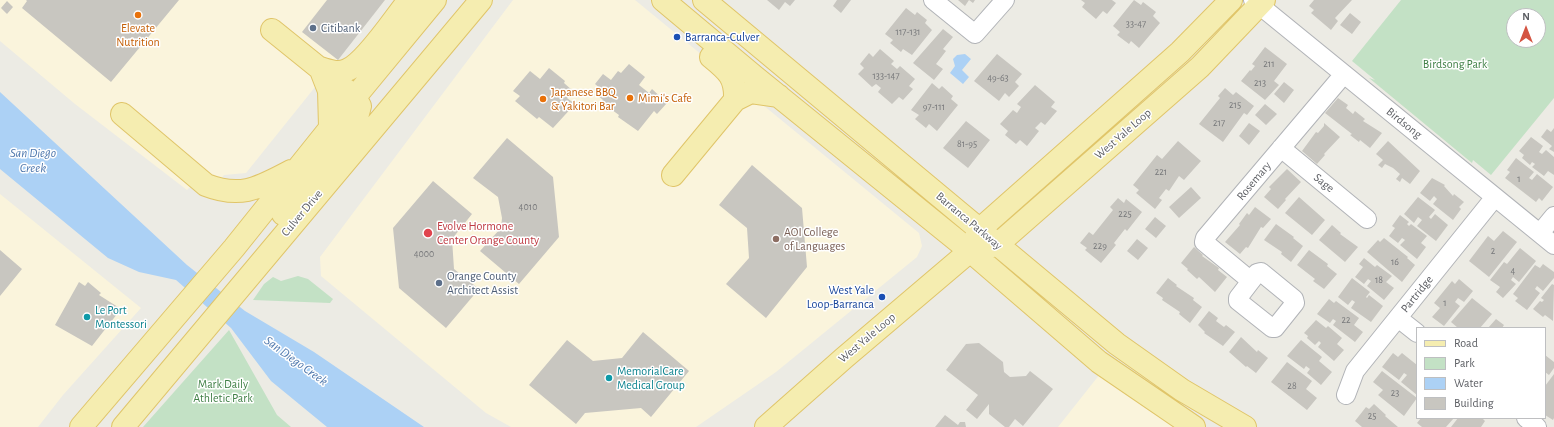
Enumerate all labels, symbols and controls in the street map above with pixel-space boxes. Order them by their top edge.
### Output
north arrow [1506,8,1546,48]
marker: Elevate Nutrition [133,10,143,20]
text: N [1522,11,1530,22]
house number: 33-47 [1126,18,1146,30]
place label: Elevate Nutrition [116,21,160,49]
place label: Citibank [321,21,360,35]
marker: Citibank [308,23,318,33]
house number: 117-131 [895,26,921,38]
place label: Barranca-Culver [685,30,759,44]
marker: Barranca-Culver [672,32,682,42]
park label: Birdsong Park [1423,57,1487,71]
house number: 211 [1263,58,1275,70]
house number: 133-147 [872,70,900,82]
house number: 49-63 [987,72,1009,84]
house number: 213 [1254,77,1266,89]
place label: Japanese BBQ & Yakitori Bar [551,85,616,113]
place label: Mimi's Cafe [638,91,692,105]
marker: Mimi's Cafe [625,93,635,103]
marker: Japanese BBQ & Yakitori Bar [538,94,548,104]
house number: 215 [1229,99,1241,111]
house number: 97-111 [923,101,945,113]
street label: Birdsong [1383,104,1425,142]
street label: West Yale Loop [1092,106,1154,162]
house number: 217 [1213,117,1225,129]
house number: 81-95 [957,138,977,150]
water label: San Diego Creek [10,145,56,176]
street label: Rosemary [1234,159,1274,203]
house number: 221 [1155,166,1167,178]
street label: Sage [1311,170,1337,196]
house number: 1 [1517,173,1521,185]
street label: Culver Drive [278,187,326,239]
street label: Barranca Parkway [933,189,1005,253]
house number: 4010 [519,201,537,213]
house number: 225 [1118,208,1132,220]
place label: Evolve Hormone Center Orange County [437,219,539,247]
place label: AOI College of Languages [784,225,845,253]
marker: Evolve Hormone Center Orange County [422,227,434,239]
marker: AOI College of Languages [771,234,781,244]
house number: 229 [1093,240,1107,252]
house number: 2 [1491,245,1495,257]
house number: 4000 [414,248,434,260]
house number: 16 [1391,256,1399,268]
house number: 4 [1511,265,1515,277]
place label: Orange County Architect Assist [447,269,518,297]
street label: Partridge [1398,273,1436,315]
house number: 18 [1375,274,1383,286]
marker: Orange County Architect Assist [434,278,444,288]
place label: West Yale Loop-Barranca [807,283,874,311]
marker: West Yale Loop-Barranca [877,292,887,302]
house number: 1 [1443,297,1447,309]
place label: Le Port Montessori [95,303,147,331]
street label: West Yale Loop [835,310,899,366]
marker: Le Port Montessori [82,312,92,322]
house number: 22 [1341,314,1351,326]
legend [1416,327,1546,419]
water label: San Diego Creek [261,333,331,389]
text: Road [1454,337,1478,349]
text: Park [1454,357,1475,369]
place label: MemorialCare Medical Group [617,364,685,392]
marker: MemorialCare Medical Group [604,373,614,383]
park label: Mark Daily Athletic Park [193,377,253,405]
text: Water [1454,377,1483,389]
house number: 28 [1287,380,1297,392]
house number: 23 [1391,387,1399,399]
text: Building [1454,397,1494,409]
house number: 25 [1368,410,1376,422]

